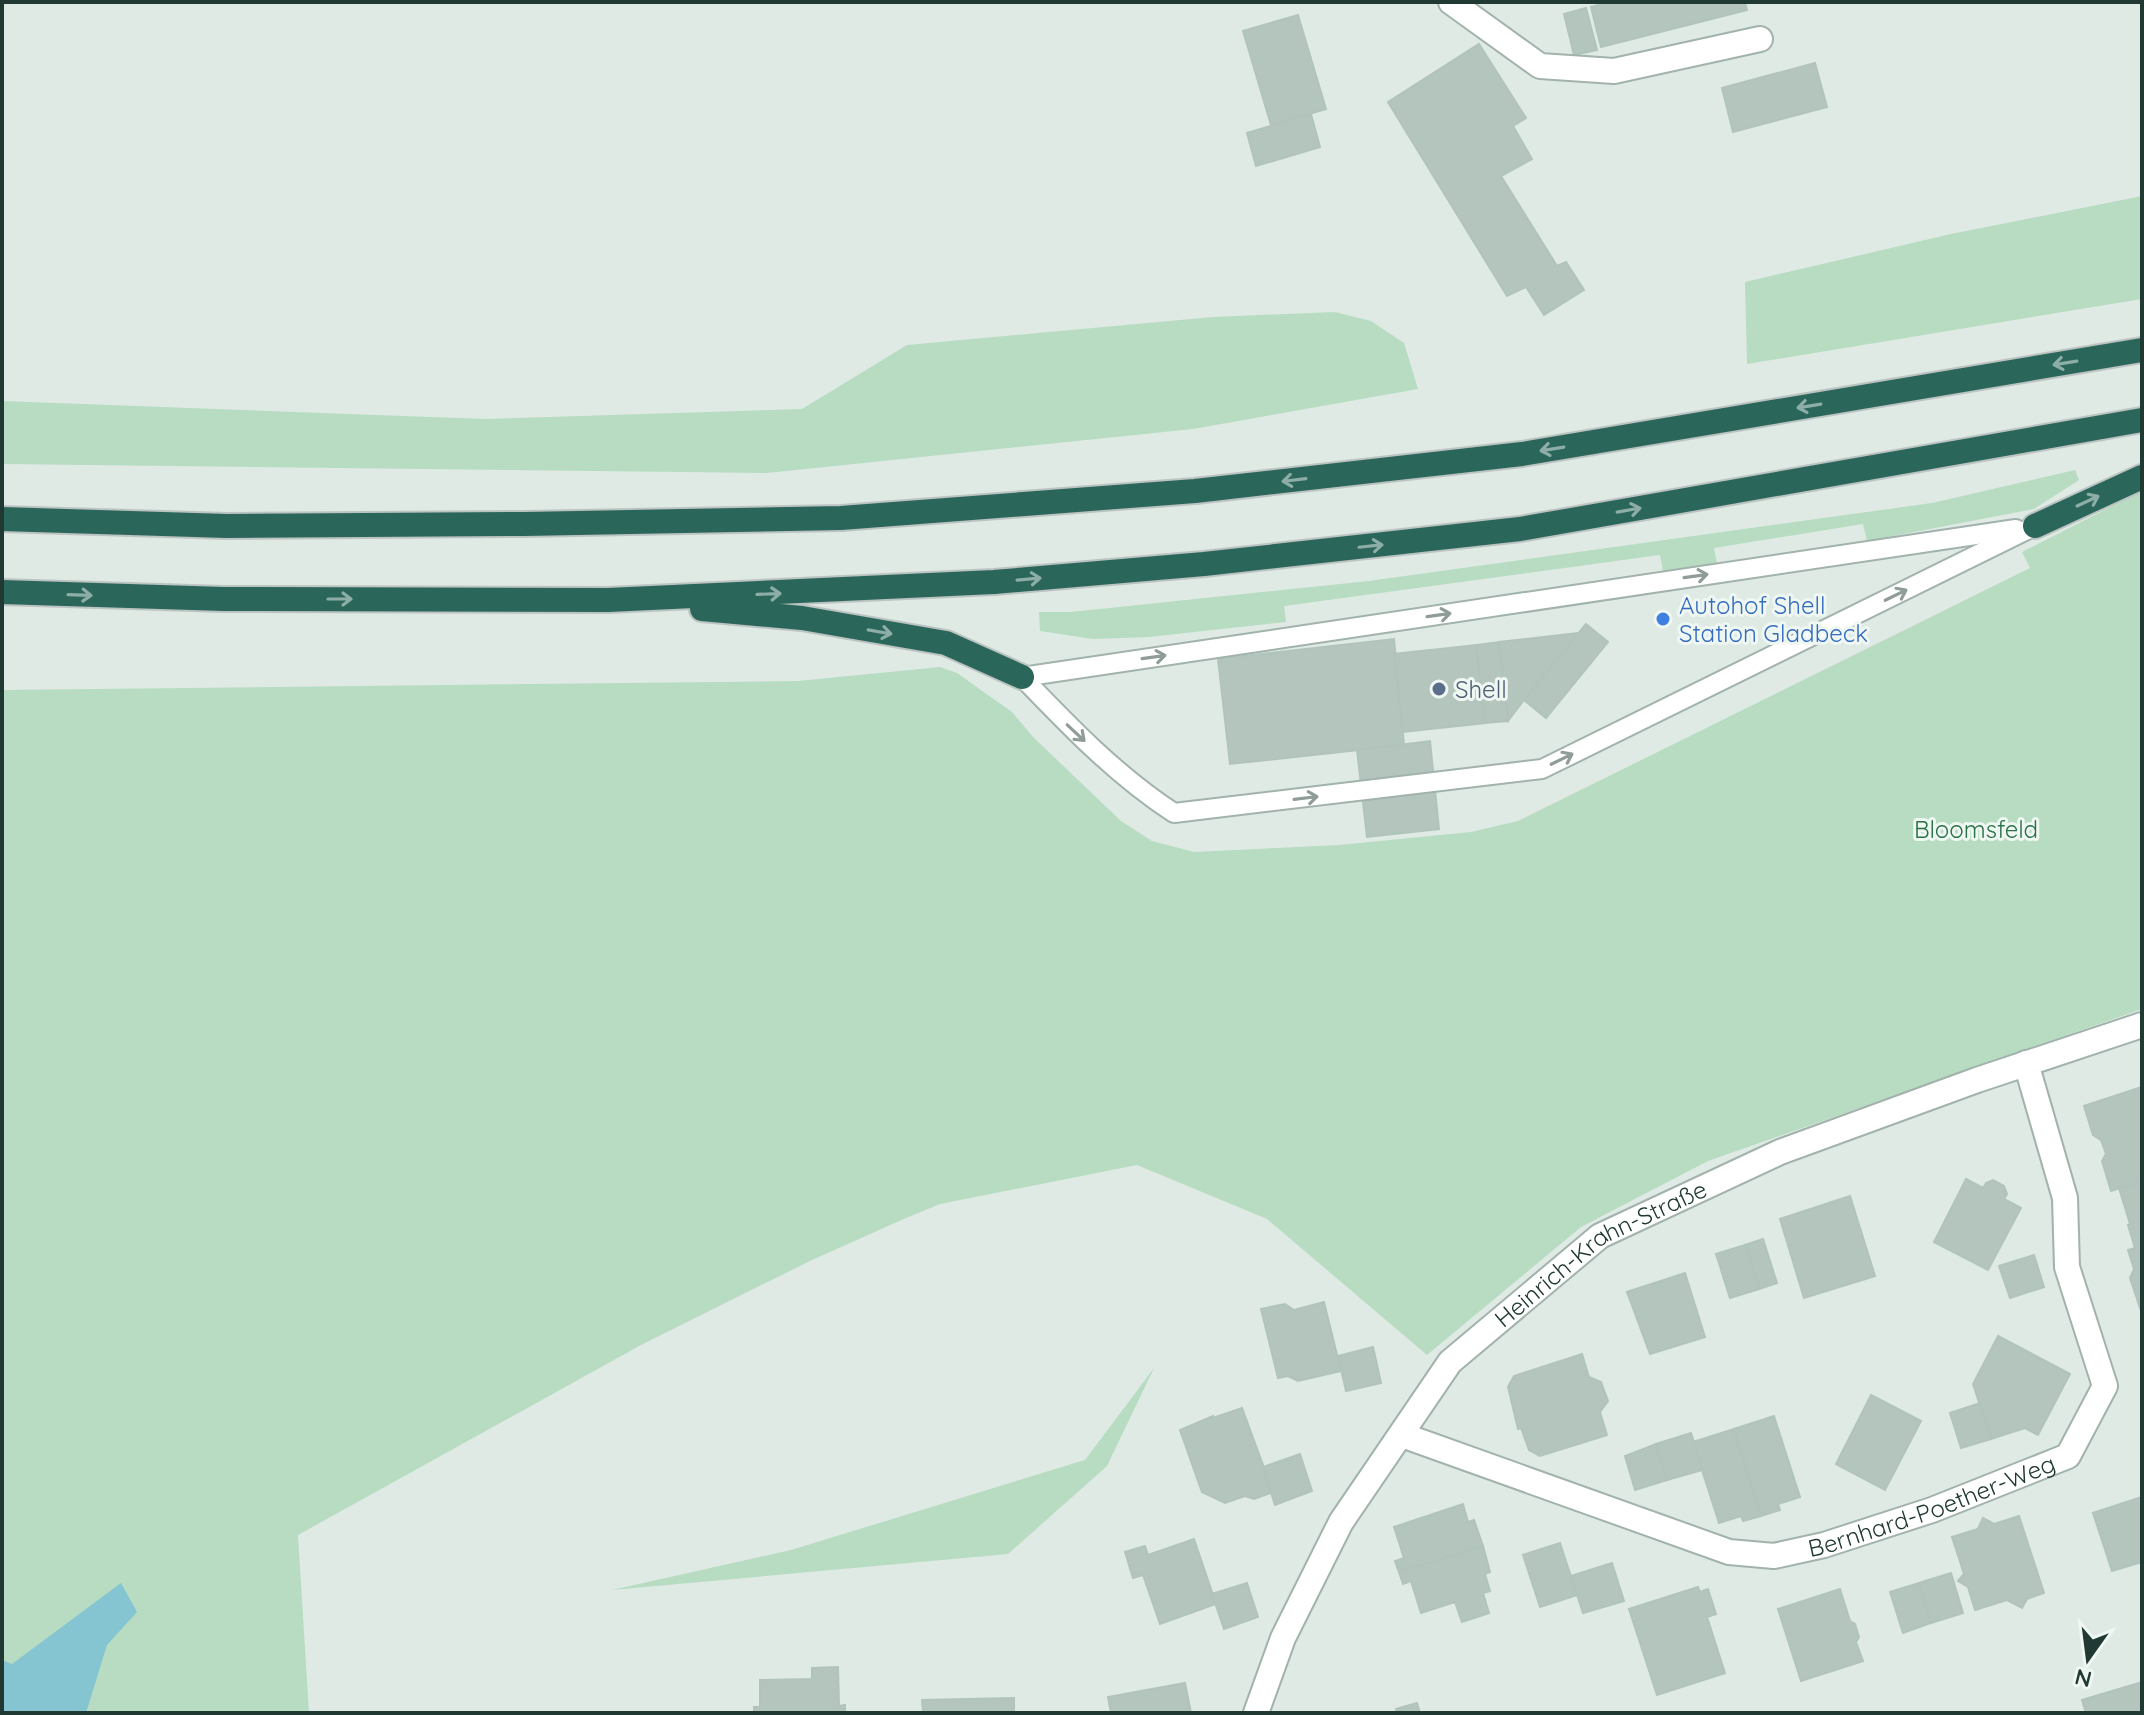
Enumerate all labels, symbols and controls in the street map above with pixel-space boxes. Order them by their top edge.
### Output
one-way arrow [2053,356,2078,371]
one-way arrow [1796,399,1822,414]
one-way arrow [1540,442,1565,457]
one-way arrow [1282,473,1307,488]
one-way arrow [2076,493,2100,508]
one-way arrow [1616,501,1641,516]
one-way arrow [1357,538,1384,553]
one-way arrow [1683,568,1708,583]
one-way arrow [1015,571,1042,586]
one-way arrow [755,586,782,601]
one-way arrow [1883,586,1907,602]
one-way arrow [66,587,93,602]
place label: Autohof Shell Station Gladbeck [1679,590,1868,648]
one-way arrow [326,591,353,607]
one-way arrow [1426,607,1451,622]
marker: Autohof Shell Station Gladbeck [1654,610,1672,628]
one-way arrow [866,625,892,640]
one-way arrow [1141,649,1166,664]
place label: Shell [1455,674,1507,704]
marker: Shell [1430,680,1448,698]
one-way arrow [1066,723,1086,742]
one-way arrow [1549,751,1573,766]
one-way arrow [1292,790,1319,805]
park label: Bloomsfeld [1914,814,2038,844]
street label: Heinrich-Krahn-Straße [1488,1173,1711,1333]
street label: Bernhard-Poether-Weg [1805,1448,2059,1563]
north arrow [2048,1619,2128,1699]
text: N [2072,1663,2094,1694]

